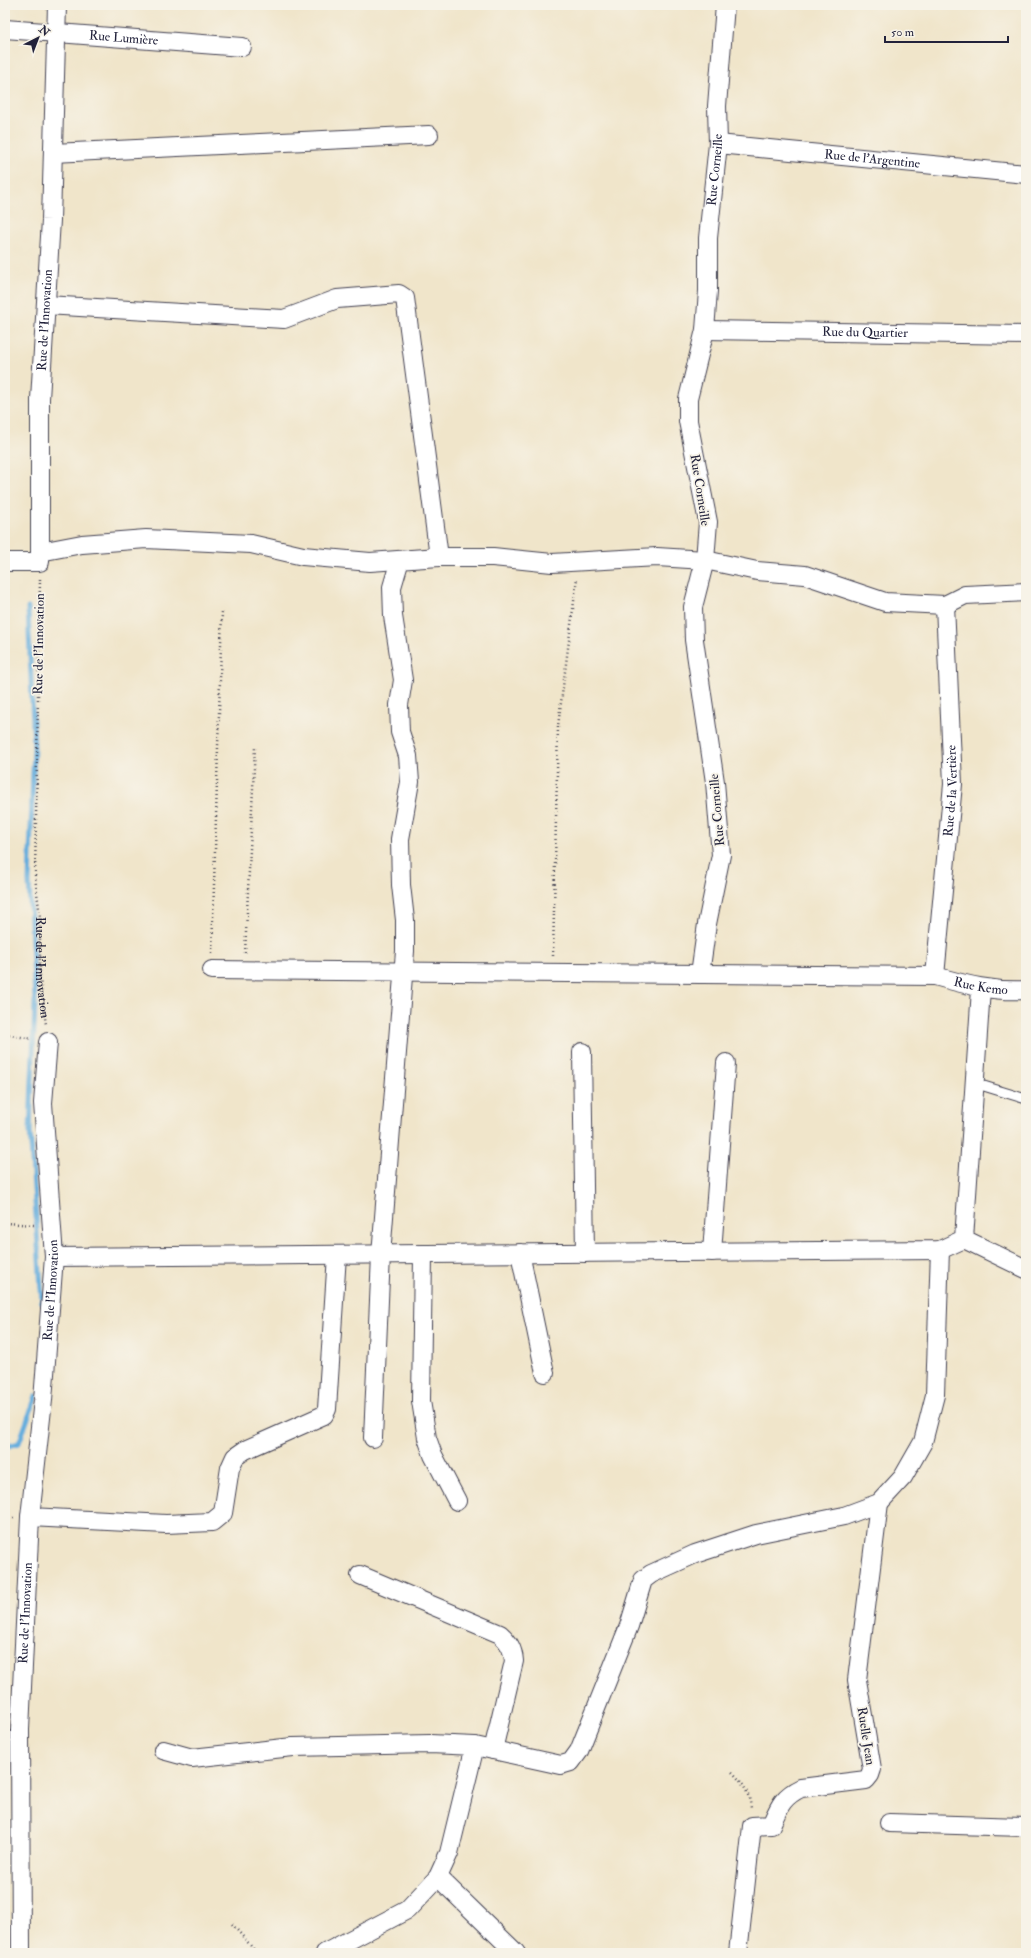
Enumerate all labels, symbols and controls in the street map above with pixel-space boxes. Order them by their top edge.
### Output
north arrow [18,18,58,58]
scale bar [885,18,1008,44]
text: N [36,22,53,40]
text: 50 m [891,25,915,40]
street label: Rue Lumière [88,27,159,49]
street label: Rue Corneille [703,133,726,207]
street label: Rue de l'Argentine [824,146,922,172]
street label: Rue de l'Innovation [34,269,56,371]
street label: Rue du Quartier [822,324,908,341]
street label: Rue Corneille [686,453,714,528]
street label: Rue de l'Innovation [30,593,48,695]
street label: Rue de la Vertière [940,744,961,837]
street label: Rue Corneille [706,773,728,847]
street label: Rue de l'Innovation [32,917,53,1019]
street label: Rue Kemo [952,974,1008,998]
street label: Rue de l'Innovation [40,1239,62,1342]
street label: Rue de l'Innovation [15,1562,36,1664]
street label: Ruelle Jean [854,1706,879,1766]

